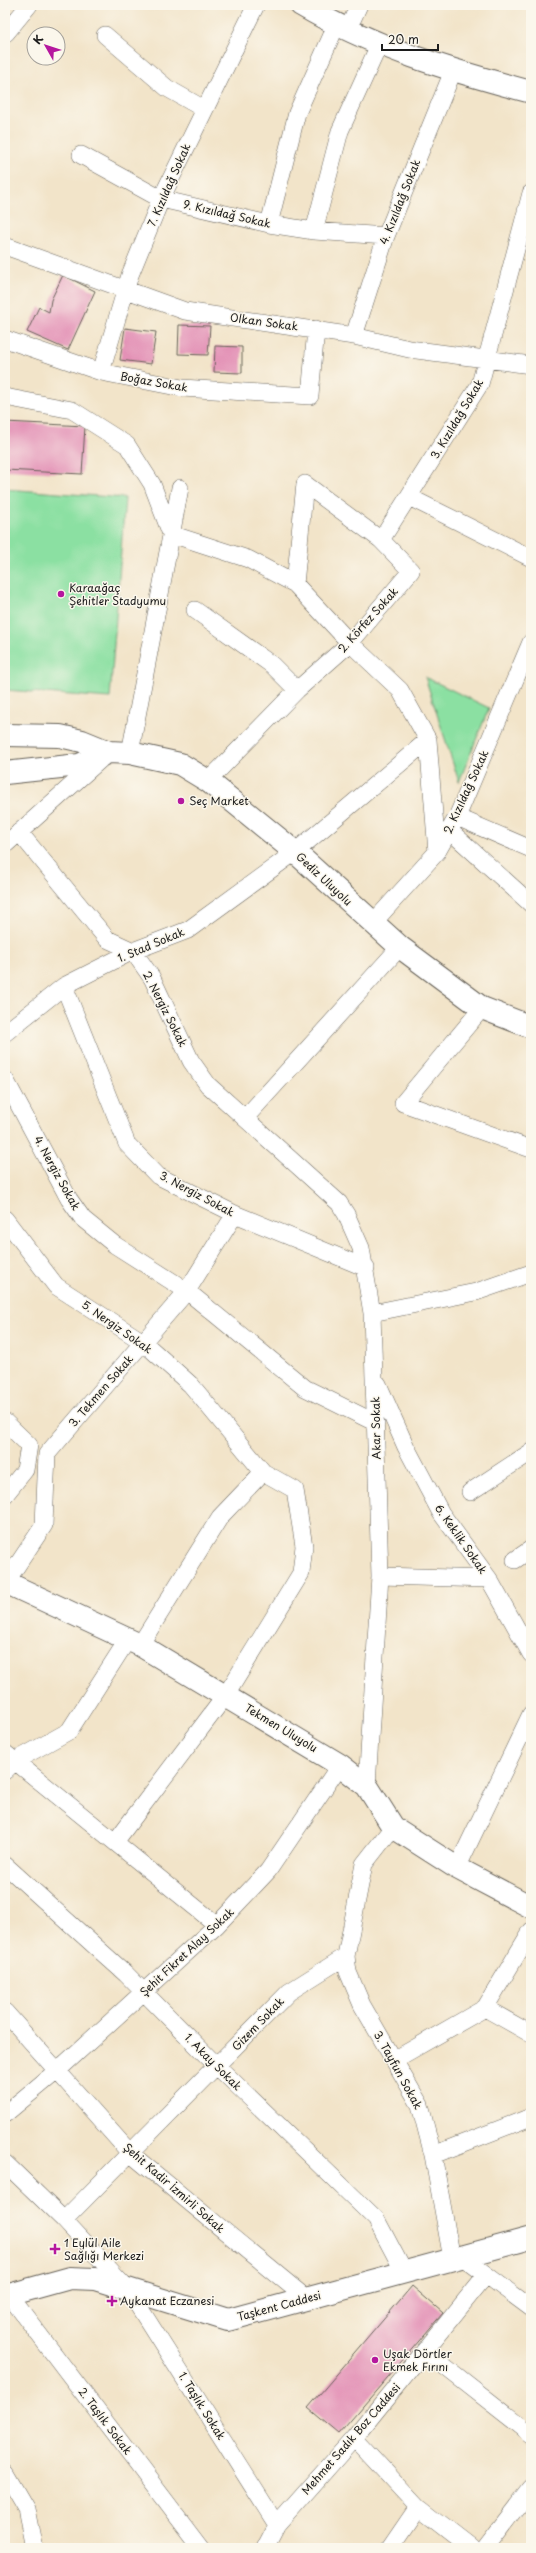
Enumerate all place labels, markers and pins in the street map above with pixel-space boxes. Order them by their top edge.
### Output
place label: Karaağaç Şehitler Stadyumu [69,579,166,609]
marker: Karaağaç Şehitler Stadyumu [56,589,66,599]
place label: Seç Market [189,792,249,809]
marker: Seç Market [176,796,186,806]
place label: 1 Eylül Aile Sağlığı Merkezi [64,2234,144,2264]
marker: 1 Eylül Aile Sağlığı Merkezi [49,2243,61,2255]
place label: Aykanat Eczanesi [120,2292,214,2309]
marker: Aykanat Eczanesi [107,2296,117,2306]
place label: Uşak Dörtler Ekmek Fırını [383,2345,453,2375]
marker: Uşak Dörtler Ekmek Fırını [370,2355,380,2365]

